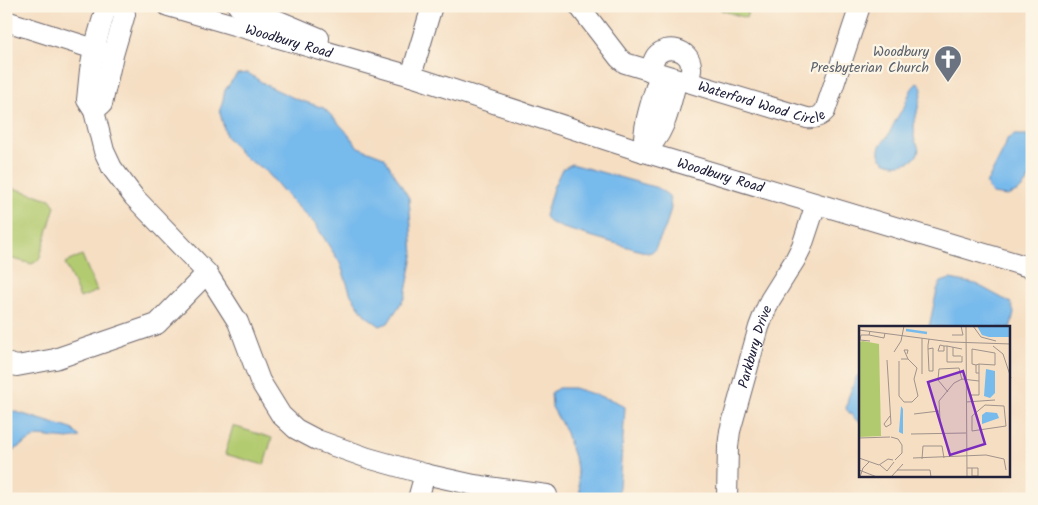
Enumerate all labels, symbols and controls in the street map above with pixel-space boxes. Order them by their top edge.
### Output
street label: Woodbury Road [243,19,336,65]
place label: Woodbury Presbyterian Church [810,41,929,79]
church icon: Woodbury Presbyterian Church [933,44,963,83]
street label: Waterford Wood Circle [695,76,832,131]
street label: Woodbury Road [674,152,767,200]
street label: Parkbury Drive [732,301,779,391]
inset map [859,326,1010,478]

